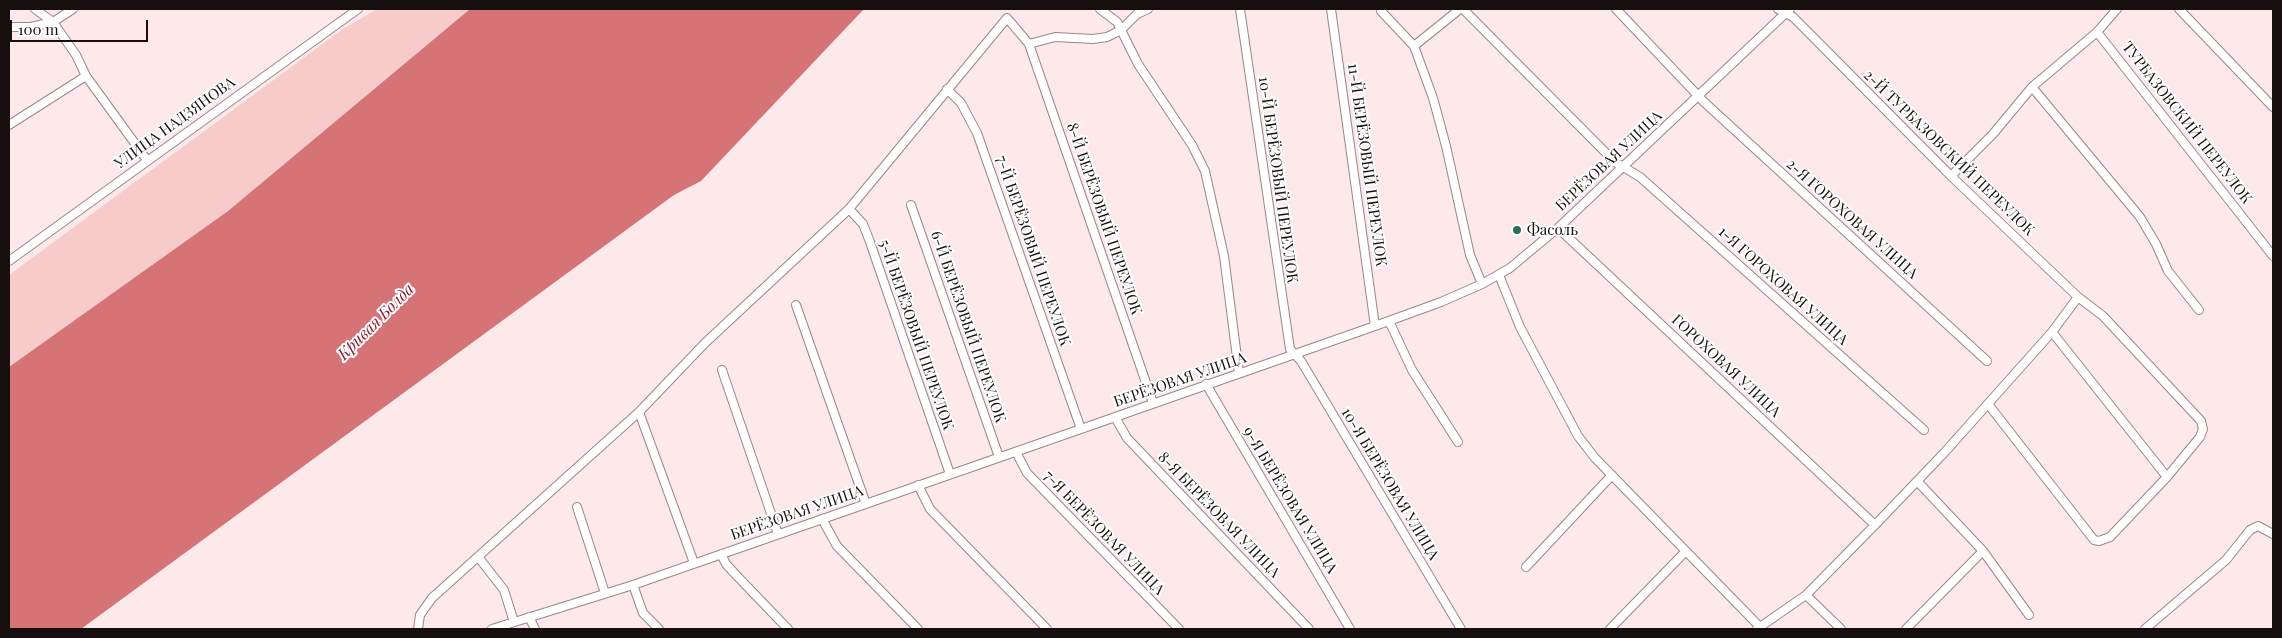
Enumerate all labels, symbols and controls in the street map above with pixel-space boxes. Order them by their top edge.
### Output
scale bar [12,10,150,42]
text: 100 m [18,19,59,39]
street label: ТУРБАЗОВСКИЙ ПЕРЕУЛОК [2118,38,2256,208]
street label: 11-Й БЕРЁЗОВЫЙ ПЕРЕУЛОК [1344,62,1390,268]
street label: 2-Й ТУРБАЗОВСКИЙ ПЕРЕУЛОК [1860,66,2038,240]
street label: УЛИЦА НАДЗЯНОВА [111,73,239,173]
street label: 10-Й БЕРЁЗОВЫЙ ПЕРЕУЛОК [1255,75,1301,285]
street label: БЕРЁЗОВАЯ УЛИЦА [1552,107,1666,215]
street label: 8-Й БЕРЁЗОВЫЙ ПЕРЕУЛОК [1063,120,1145,318]
street label: 7-Й БЕРЁЗОВЫЙ ПЕРЕУЛОК [992,153,1074,349]
street label: 2-Я ГОРОХОВАЯ УЛИЦА [1783,155,1921,283]
place label: Фасоль [1527,221,1578,239]
street label: 1-Я ГОРОХОВАЯ УЛИЦА [1714,223,1852,349]
marker: Фасоль [1511,224,1523,236]
street label: 6-Й БЕРЁЗОВЫЙ ПЕРЕУЛОК [927,228,1009,426]
street label: 5-Й БЕРЁЗОВЫЙ ПЕРЕУЛОК [875,237,957,433]
water label: Кривая Болда [334,280,418,364]
street label: ГОРОХОВАЯ УЛИЦА [1668,311,1784,421]
street label: БЕРЁЗОВАЯ УЛИЦА [1111,349,1249,411]
street label: 10-Я БЕРЁЗОВАЯ УЛИЦА [1337,405,1443,563]
street label: 9-Я БЕРЁЗОВАЯ УЛИЦА [1239,424,1341,576]
street label: 8-Я БЕРЁЗОВАЯ УЛИЦА [1154,448,1284,582]
street label: 7-Я БЕРЁЗОВАЯ УЛИЦА [1040,467,1168,599]
street label: БЕРЁЗОВАЯ УЛИЦА [728,482,866,544]

